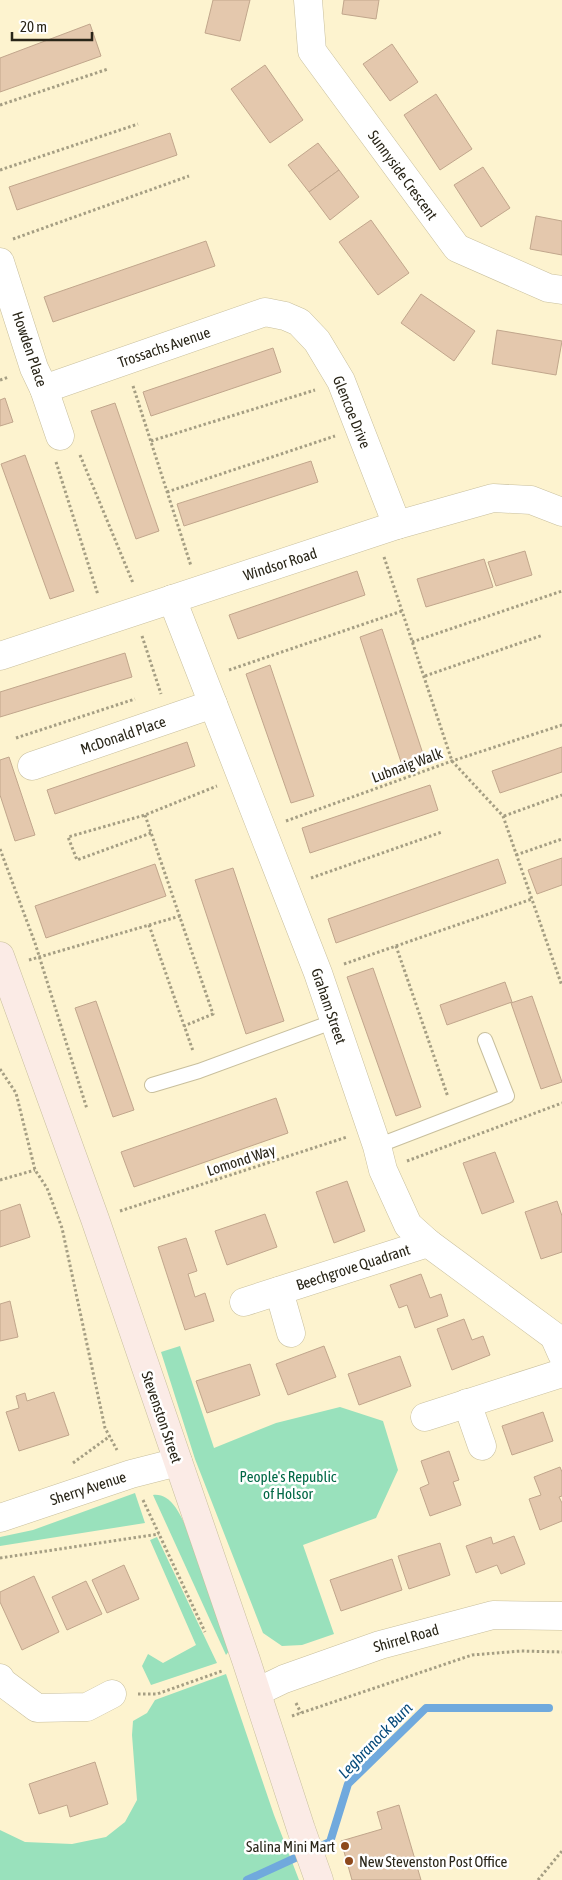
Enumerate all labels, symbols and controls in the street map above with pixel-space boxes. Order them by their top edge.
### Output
scale bar [12,10,92,42]
text: 20 m [20,18,47,35]
street label: Sunnyside Crescent [365,127,441,223]
street label: Howden Place [9,309,51,389]
street label: Trossachs Avenue [116,323,213,371]
street label: Glencoe Drive [330,373,374,451]
street label: Windsor Road [241,544,319,584]
street label: McDonald Place [78,712,168,758]
street label: Lubnaig Walk [369,744,445,786]
street label: Graham Street [308,966,350,1046]
street label: Lomond Way [205,1141,277,1179]
street label: Beechgrove Quadrant [294,1241,412,1293]
street label: Stevenston Street [138,1369,186,1465]
street label: Sherry Avenue [48,1468,128,1508]
park label: People's Republic of Holsor [240,1468,337,1502]
street label: Shirrel Road [371,1621,441,1655]
water label: Legbranock Burn [334,1698,416,1782]
place label: Salina Mini Mart [246,1838,335,1855]
marker: Salina Mini Mart [339,1840,351,1852]
place label: New Stevenston Post Office [359,1853,507,1870]
marker: New Stevenston Post Office [343,1855,355,1867]

